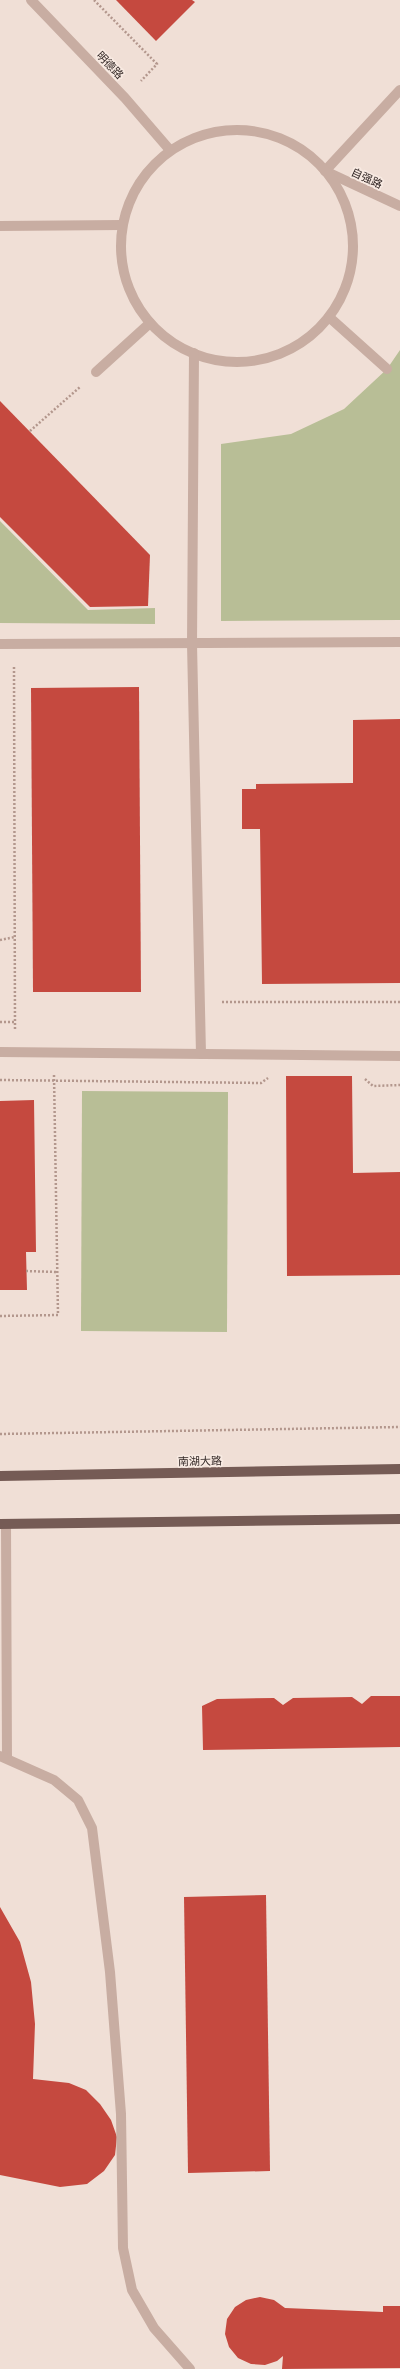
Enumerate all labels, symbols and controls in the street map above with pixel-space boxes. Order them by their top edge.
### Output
street label: 明德路 [94,48,126,82]
street label: 自强路 [349,165,385,191]
street label: 南湖大路 [178,1454,222,1468]

